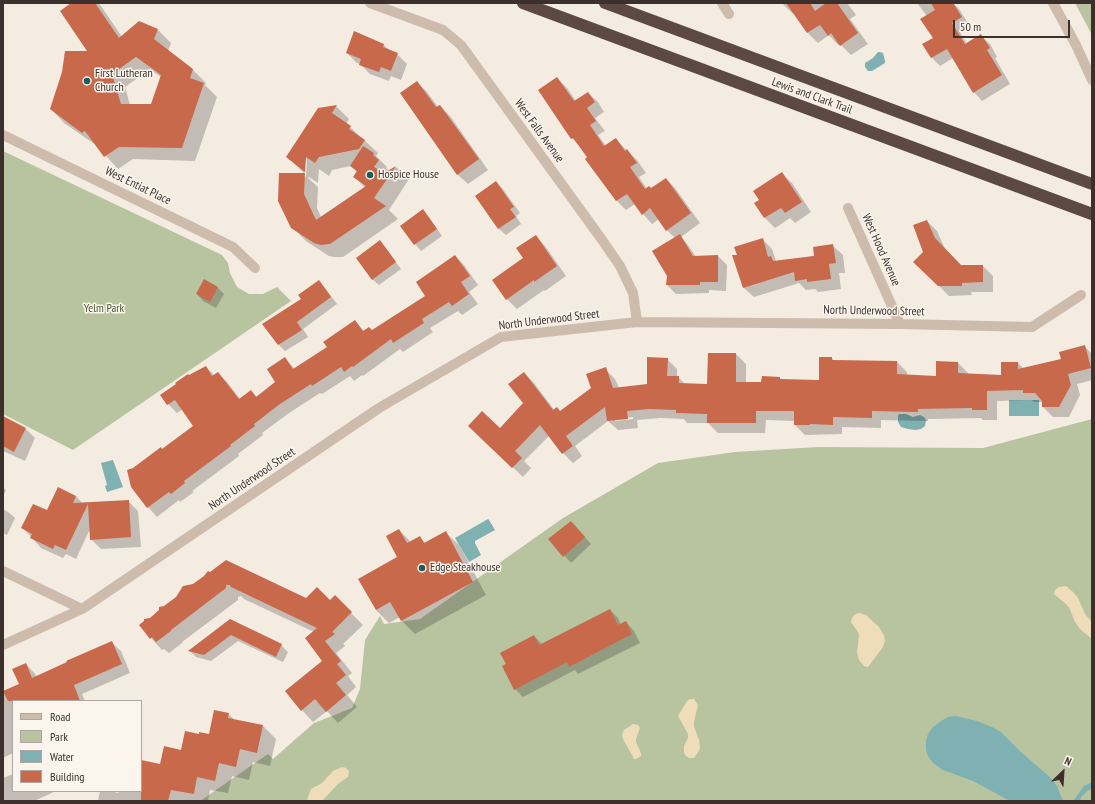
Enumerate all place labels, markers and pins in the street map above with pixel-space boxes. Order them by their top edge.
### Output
place label: First Lutheran Church [95,67,153,95]
marker: First Lutheran Church [82,76,92,86]
place label: Hospice House [378,168,439,182]
marker: Hospice House [365,170,375,180]
place label: Edge Steakhouse [430,561,500,575]
marker: Edge Steakhouse [417,563,427,573]

